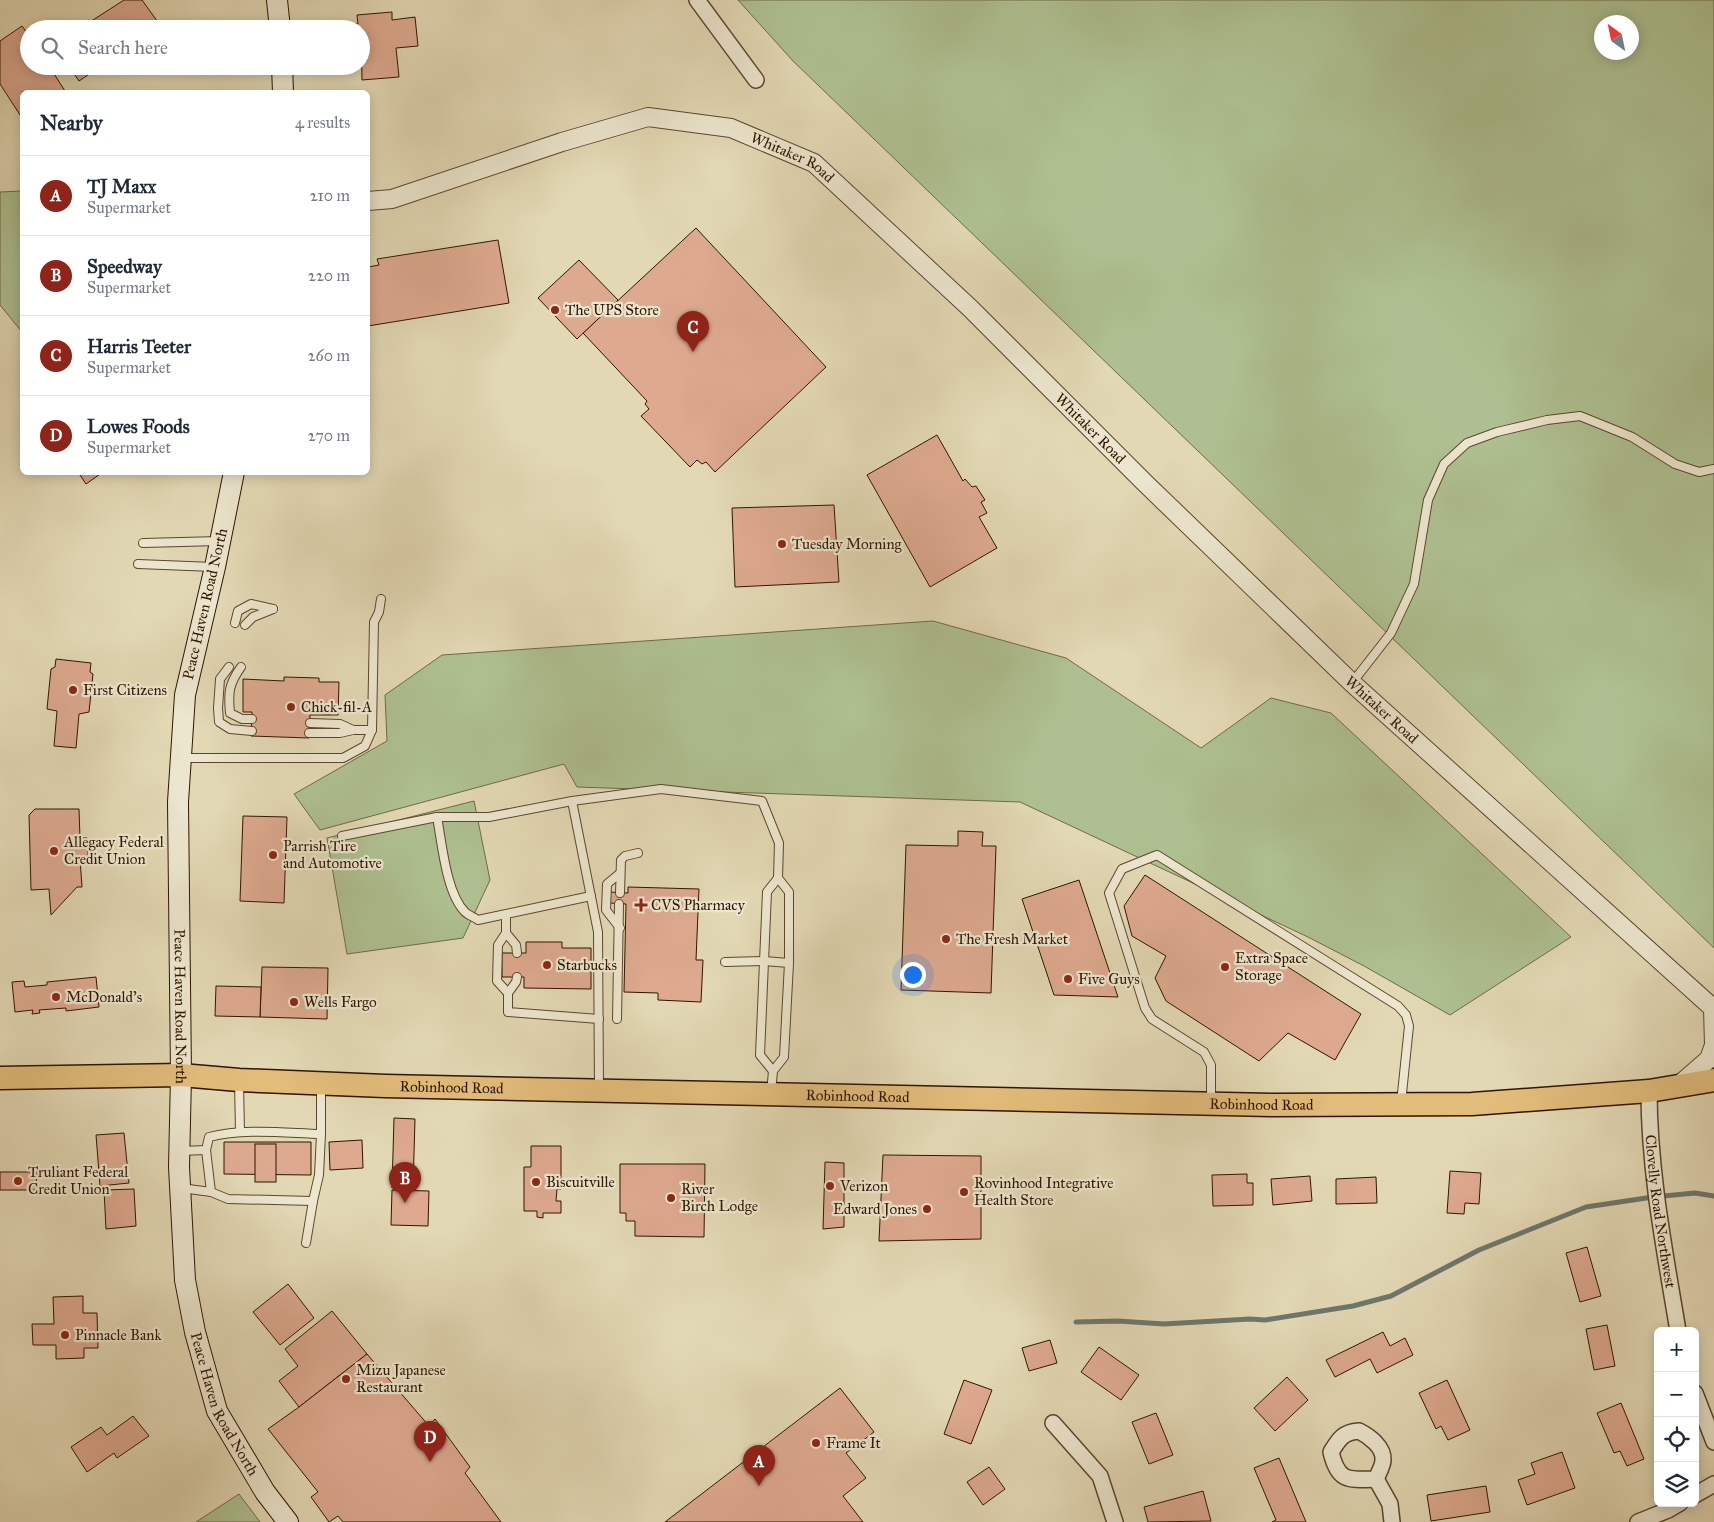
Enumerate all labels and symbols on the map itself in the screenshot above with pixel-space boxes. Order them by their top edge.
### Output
north arrow [1594,15,1639,60]
street label: Whitaker Road [748,128,838,187]
place label: The UPS Store [565,301,659,319]
marker: The UPS Store [549,304,561,316]
pin: C [677,311,709,352]
street label: Whitaker Road [1051,389,1130,468]
street label: Peace Haven Road North [179,526,231,682]
place label: Tuesday Morning [792,535,903,553]
marker: Tuesday Morning [776,538,788,550]
street label: Whitaker Road [1341,672,1422,748]
place label: First Citizens [83,681,167,699]
marker: First Citizens [67,684,79,696]
place label: Chick-fil-A [301,698,372,716]
marker: Chick-fil-A [285,701,297,713]
place label: Allegacy Federal Credit Union [63,833,165,868]
place label: Parrish Tire and Automotive [283,837,382,872]
marker: Allegacy Federal Credit Union [48,845,60,857]
marker: Parrish Tire and Automotive [267,849,279,861]
place label: CVS Pharmacy [651,896,746,914]
marker: CVS Pharmacy [635,899,647,911]
street label: Peace Haven Road North [170,929,190,1085]
place label: The Fresh Market [956,930,1069,948]
marker: The Fresh Market [940,933,952,945]
place label: Extra Space Storage [1235,949,1308,984]
place label: Starbucks [557,956,617,974]
marker: Starbucks [541,959,553,971]
marker: Extra Space Storage [1219,961,1231,973]
your location [900,962,926,988]
place label: Five Guys [1078,970,1140,988]
marker: Five Guys [1062,973,1074,985]
place label: McDonald's [66,988,142,1006]
marker: McDonald's [50,991,62,1003]
place label: Wells Fargo [304,993,377,1011]
marker: Wells Fargo [288,996,300,1008]
street label: Robinhood Road [399,1077,504,1098]
street label: Robinhood Road [805,1086,910,1106]
street label: Robinhood Road [1209,1095,1314,1114]
street label: Clovelly Road Northwest [1641,1134,1680,1290]
pin: B [389,1162,421,1203]
place label: Truliant Federal Credit Union [28,1163,129,1198]
place label: Biscuitville [546,1173,615,1191]
place label: Rovinhood Integrative Health Store [974,1174,1113,1209]
marker: Truliant Federal Credit Union [12,1175,24,1187]
marker: Biscuitville [530,1176,542,1188]
place label: Verizon [839,1177,888,1195]
place label: River Birch Lodge [681,1180,758,1215]
marker: Verizon [824,1180,836,1192]
marker: Rovinhood Integrative Health Store [958,1186,970,1198]
marker: River Birch Lodge [665,1192,677,1204]
place label: Edward Jones [833,1200,917,1219]
marker: Edward Jones [921,1203,933,1215]
place label: Pinnacle Bank [75,1326,161,1344]
marker: Pinnacle Bank [59,1329,71,1341]
street label: Peace Haven Road North [187,1330,263,1480]
place label: Mizu Japanese Restaurant [356,1361,446,1396]
marker: Mizu Japanese Restaurant [340,1373,352,1385]
pin: D [414,1421,446,1462]
place label: Frame It [826,1434,882,1452]
marker: Frame It [810,1437,822,1449]
pin: A [743,1445,775,1486]

